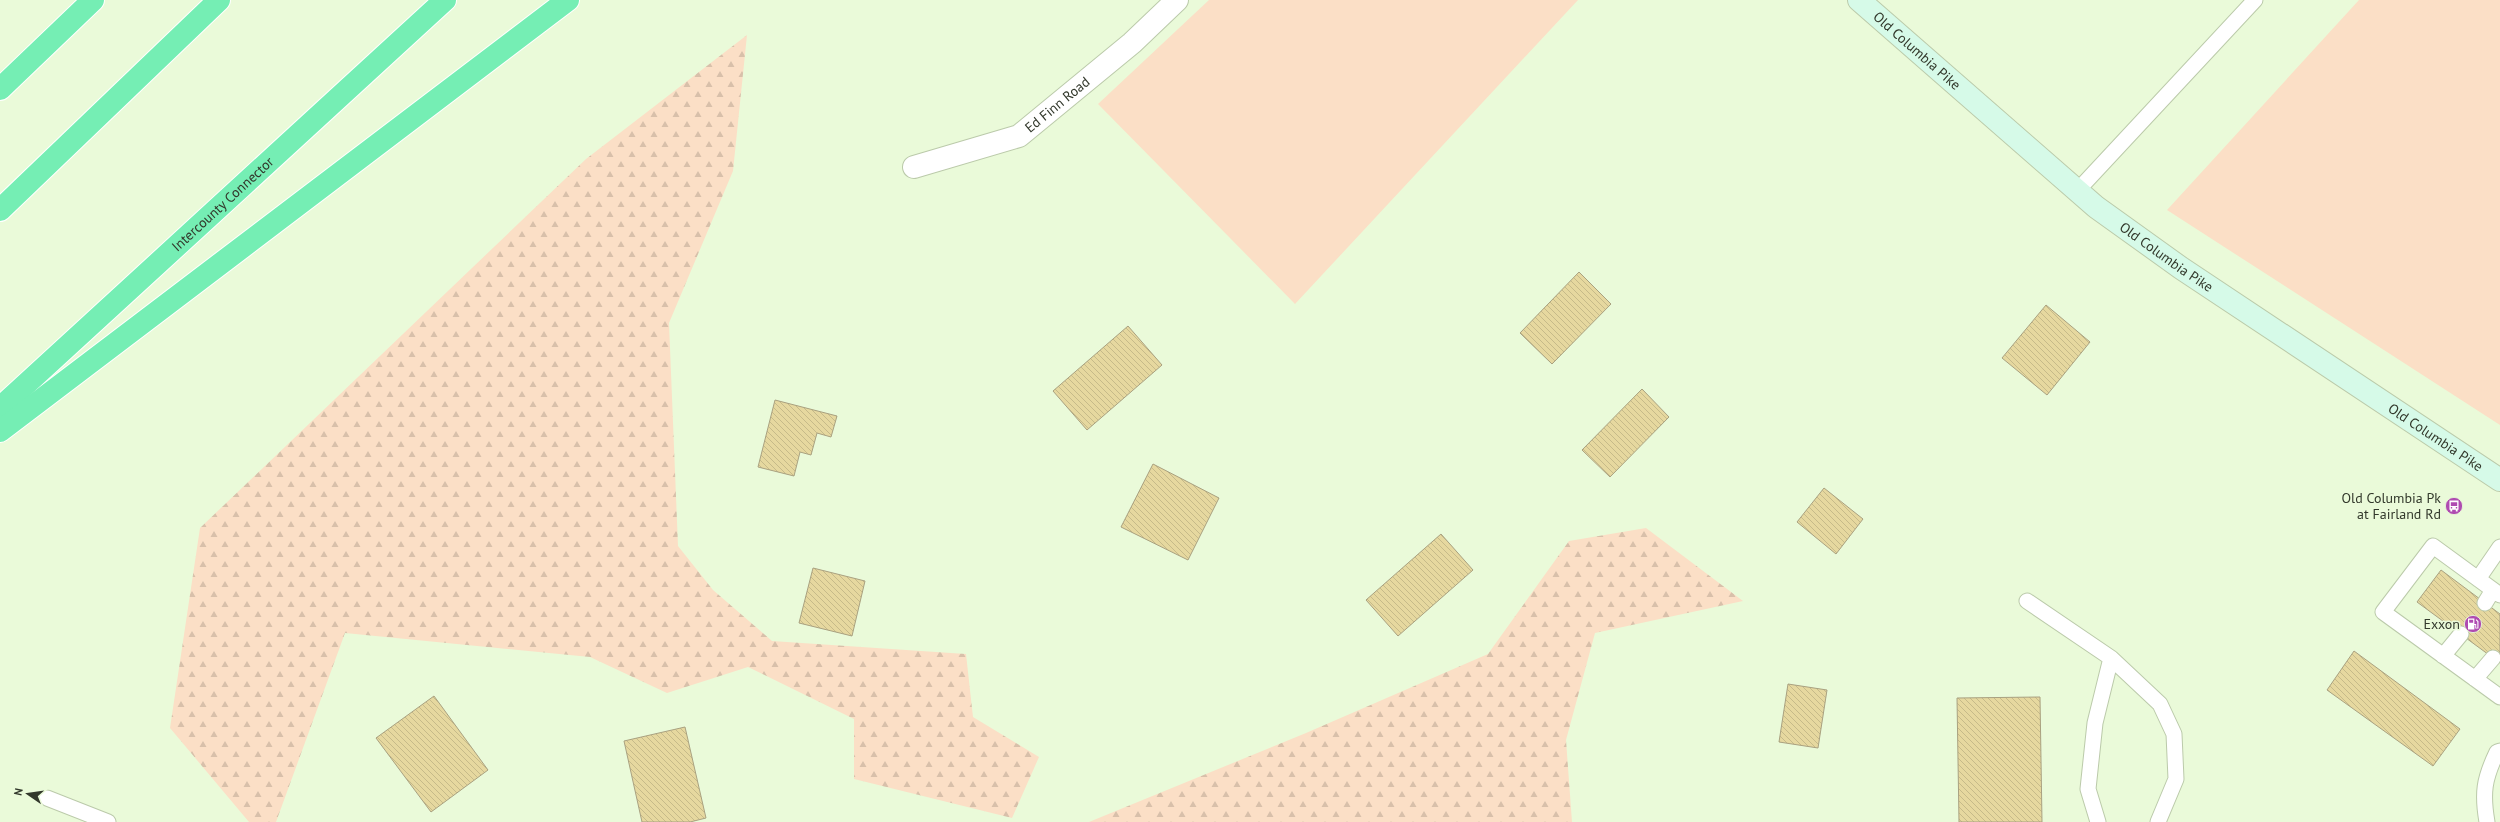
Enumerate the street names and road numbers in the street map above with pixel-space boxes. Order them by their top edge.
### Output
street label: Old Columbia Pike [1870,8,1964,94]
street label: Ed Finn Road [1021,73,1093,136]
street label: Intercounty Connector [168,152,278,255]
street label: Old Columbia Pike [2116,218,2217,296]
street label: Old Columbia Pike [2385,399,2487,475]

